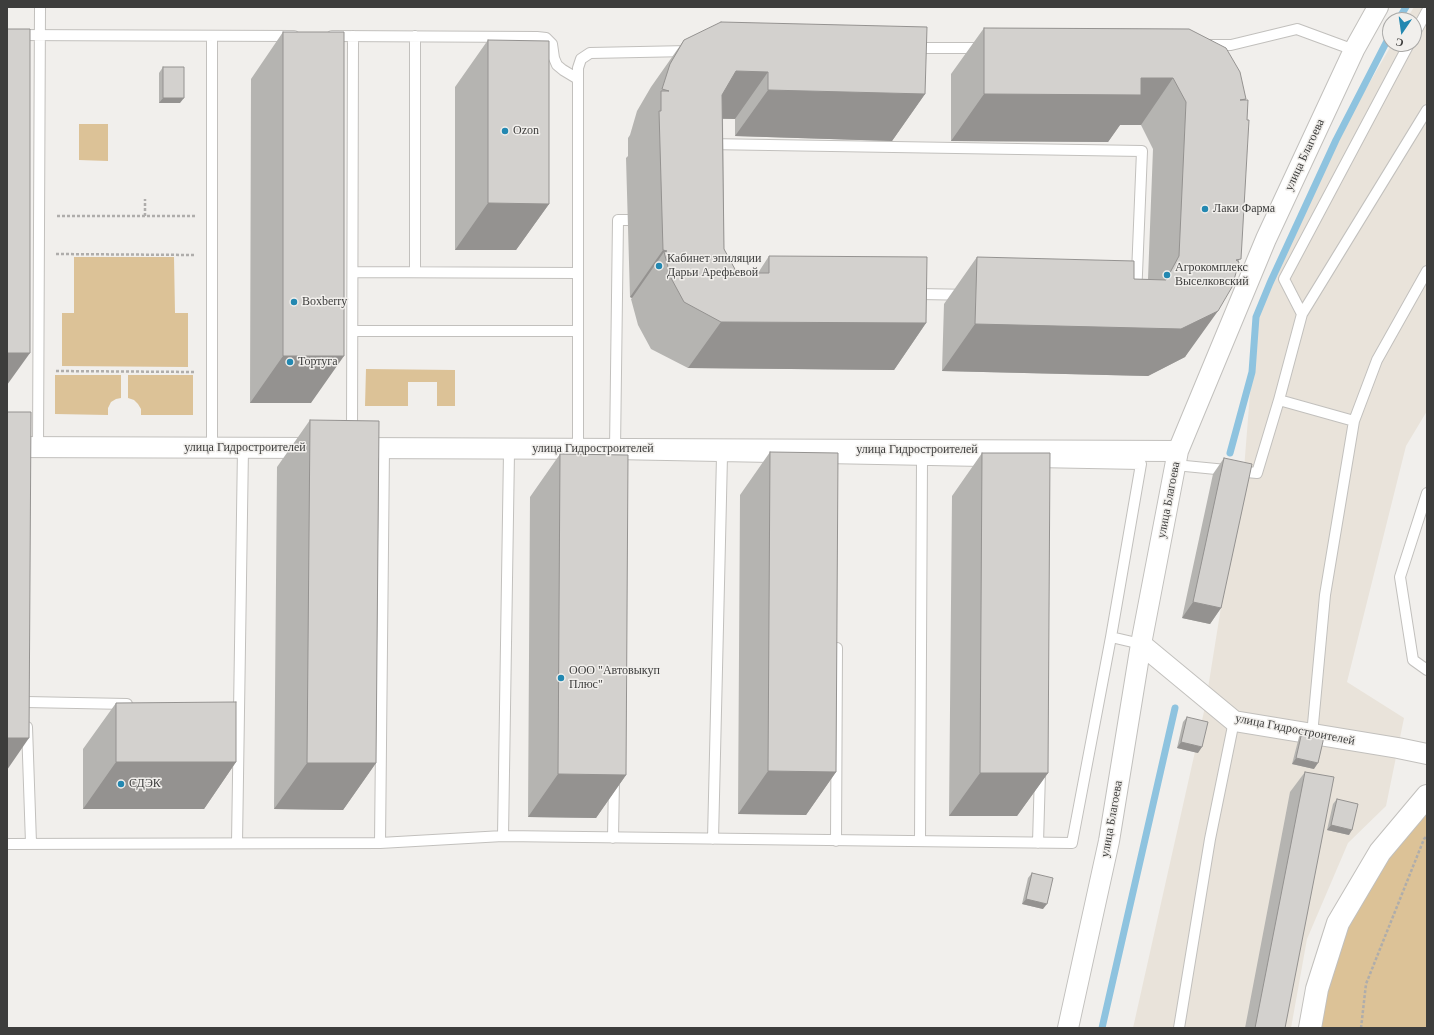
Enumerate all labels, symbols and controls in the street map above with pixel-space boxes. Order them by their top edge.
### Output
north arrow [1382,12,1422,52]
text: С [1394,36,1405,49]
street label: улица Благоева [1282,117,1328,193]
place label: Ozon [513,124,539,138]
marker: Ozon [500,126,510,136]
place label: Лаки Фарма [1213,202,1275,216]
marker: Лаки Фарма [1200,204,1210,214]
place label: Кабинет эпиляции Дарьи Арефьевой [667,252,761,280]
marker: Кабинет эпиляции Дарьи Арефьевой [654,261,664,271]
place label: Агрокомплекс Выселковский [1175,261,1249,289]
marker: Агрокомплекс Выселковский [1162,270,1172,280]
place label: Boxberry [302,295,347,309]
marker: Boxberry [289,297,299,307]
place label: Тортуга [298,355,338,369]
marker: Тортуга [285,357,295,367]
street label: улица Гидростроителей [184,441,306,455]
street label: улица Гидростроителей [532,442,654,456]
street label: улица Гидростроителей [856,443,978,457]
street label: улица Благоева [1155,461,1183,539]
place label: ООО "Автовыкуп Плюс" [569,664,660,692]
marker: ООО "Автовыкуп Плюс" [556,673,566,683]
street label: улица Гидростроителей [1234,711,1356,749]
place label: СДЭК [129,777,161,791]
marker: СДЭК [116,779,126,789]
street label: улица Благоева [1098,780,1126,858]

